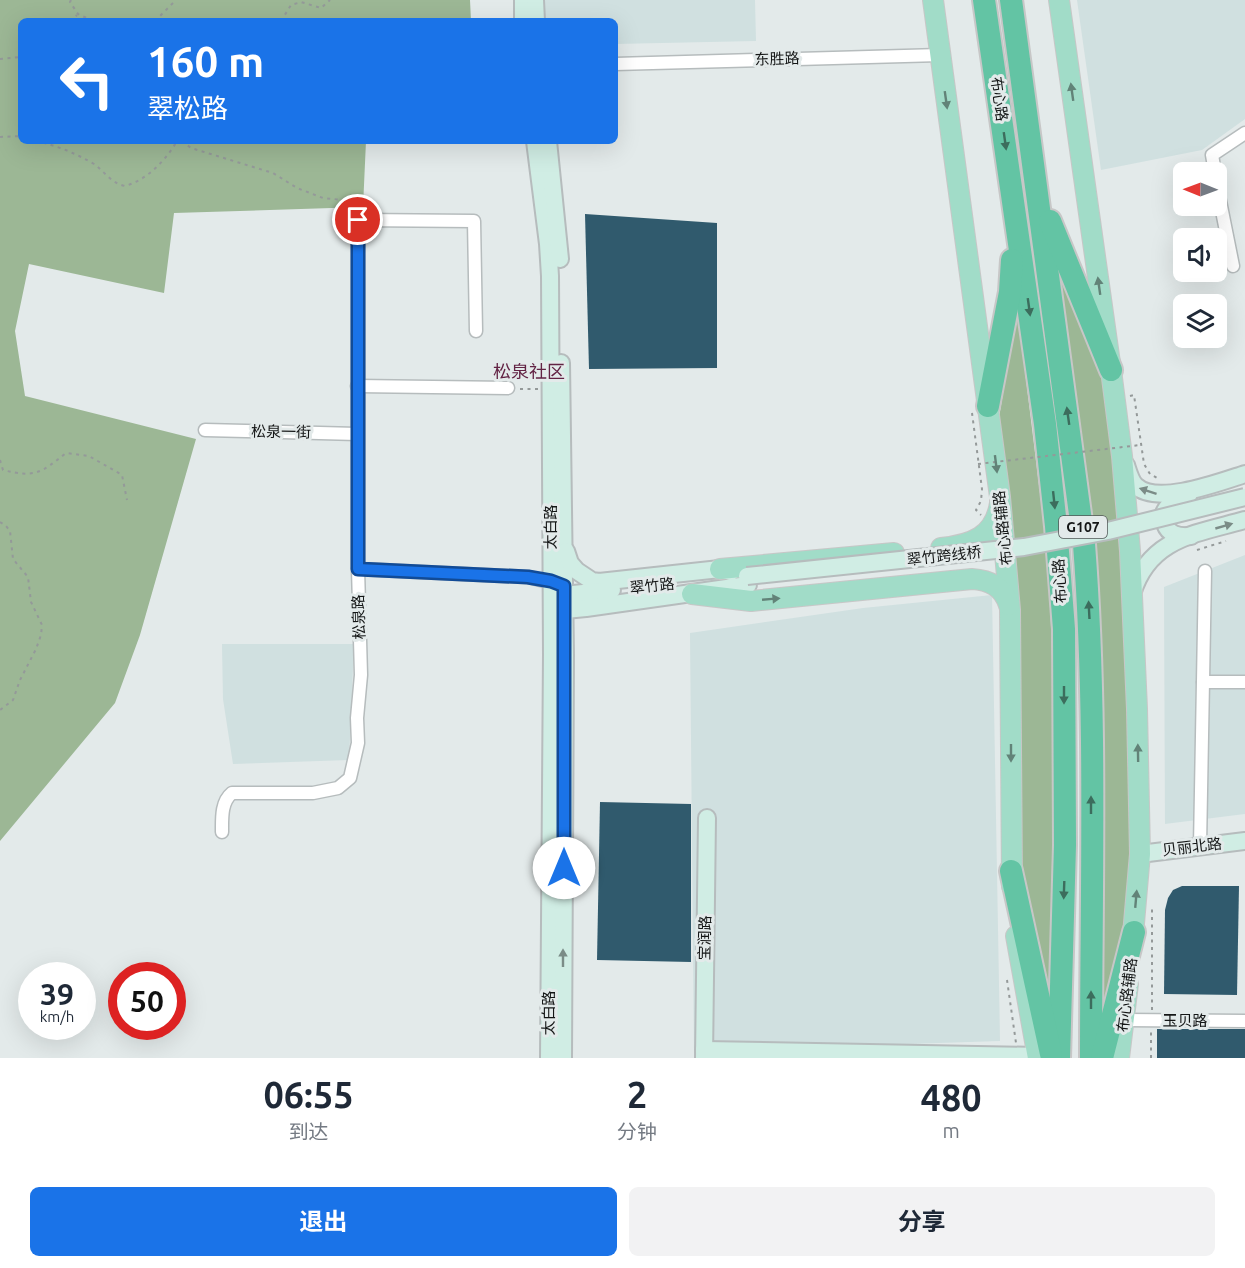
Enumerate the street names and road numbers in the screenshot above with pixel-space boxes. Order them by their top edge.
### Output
street label: 东胜路 [754,49,800,68]
street label: 布心路 [988,75,1011,122]
street label: 松泉一街 [251,422,311,441]
street label: 布心路辅路 [990,490,1015,566]
street label: 太白路 [542,504,559,550]
road number: G107 [1059,516,1107,538]
street label: 翠竹跨线桥 [906,543,982,568]
street label: 布心路 [1049,558,1070,604]
street label: 翠竹路 [629,575,675,596]
street label: 松泉路 [349,594,368,640]
street label: 贝丽北路 [1161,834,1223,859]
street label: 宝润路 [696,915,713,961]
street label: 布心路辅路 [1113,957,1140,1033]
street label: 太白路 [540,990,557,1036]
street label: 玉贝路 [1162,1012,1208,1029]

